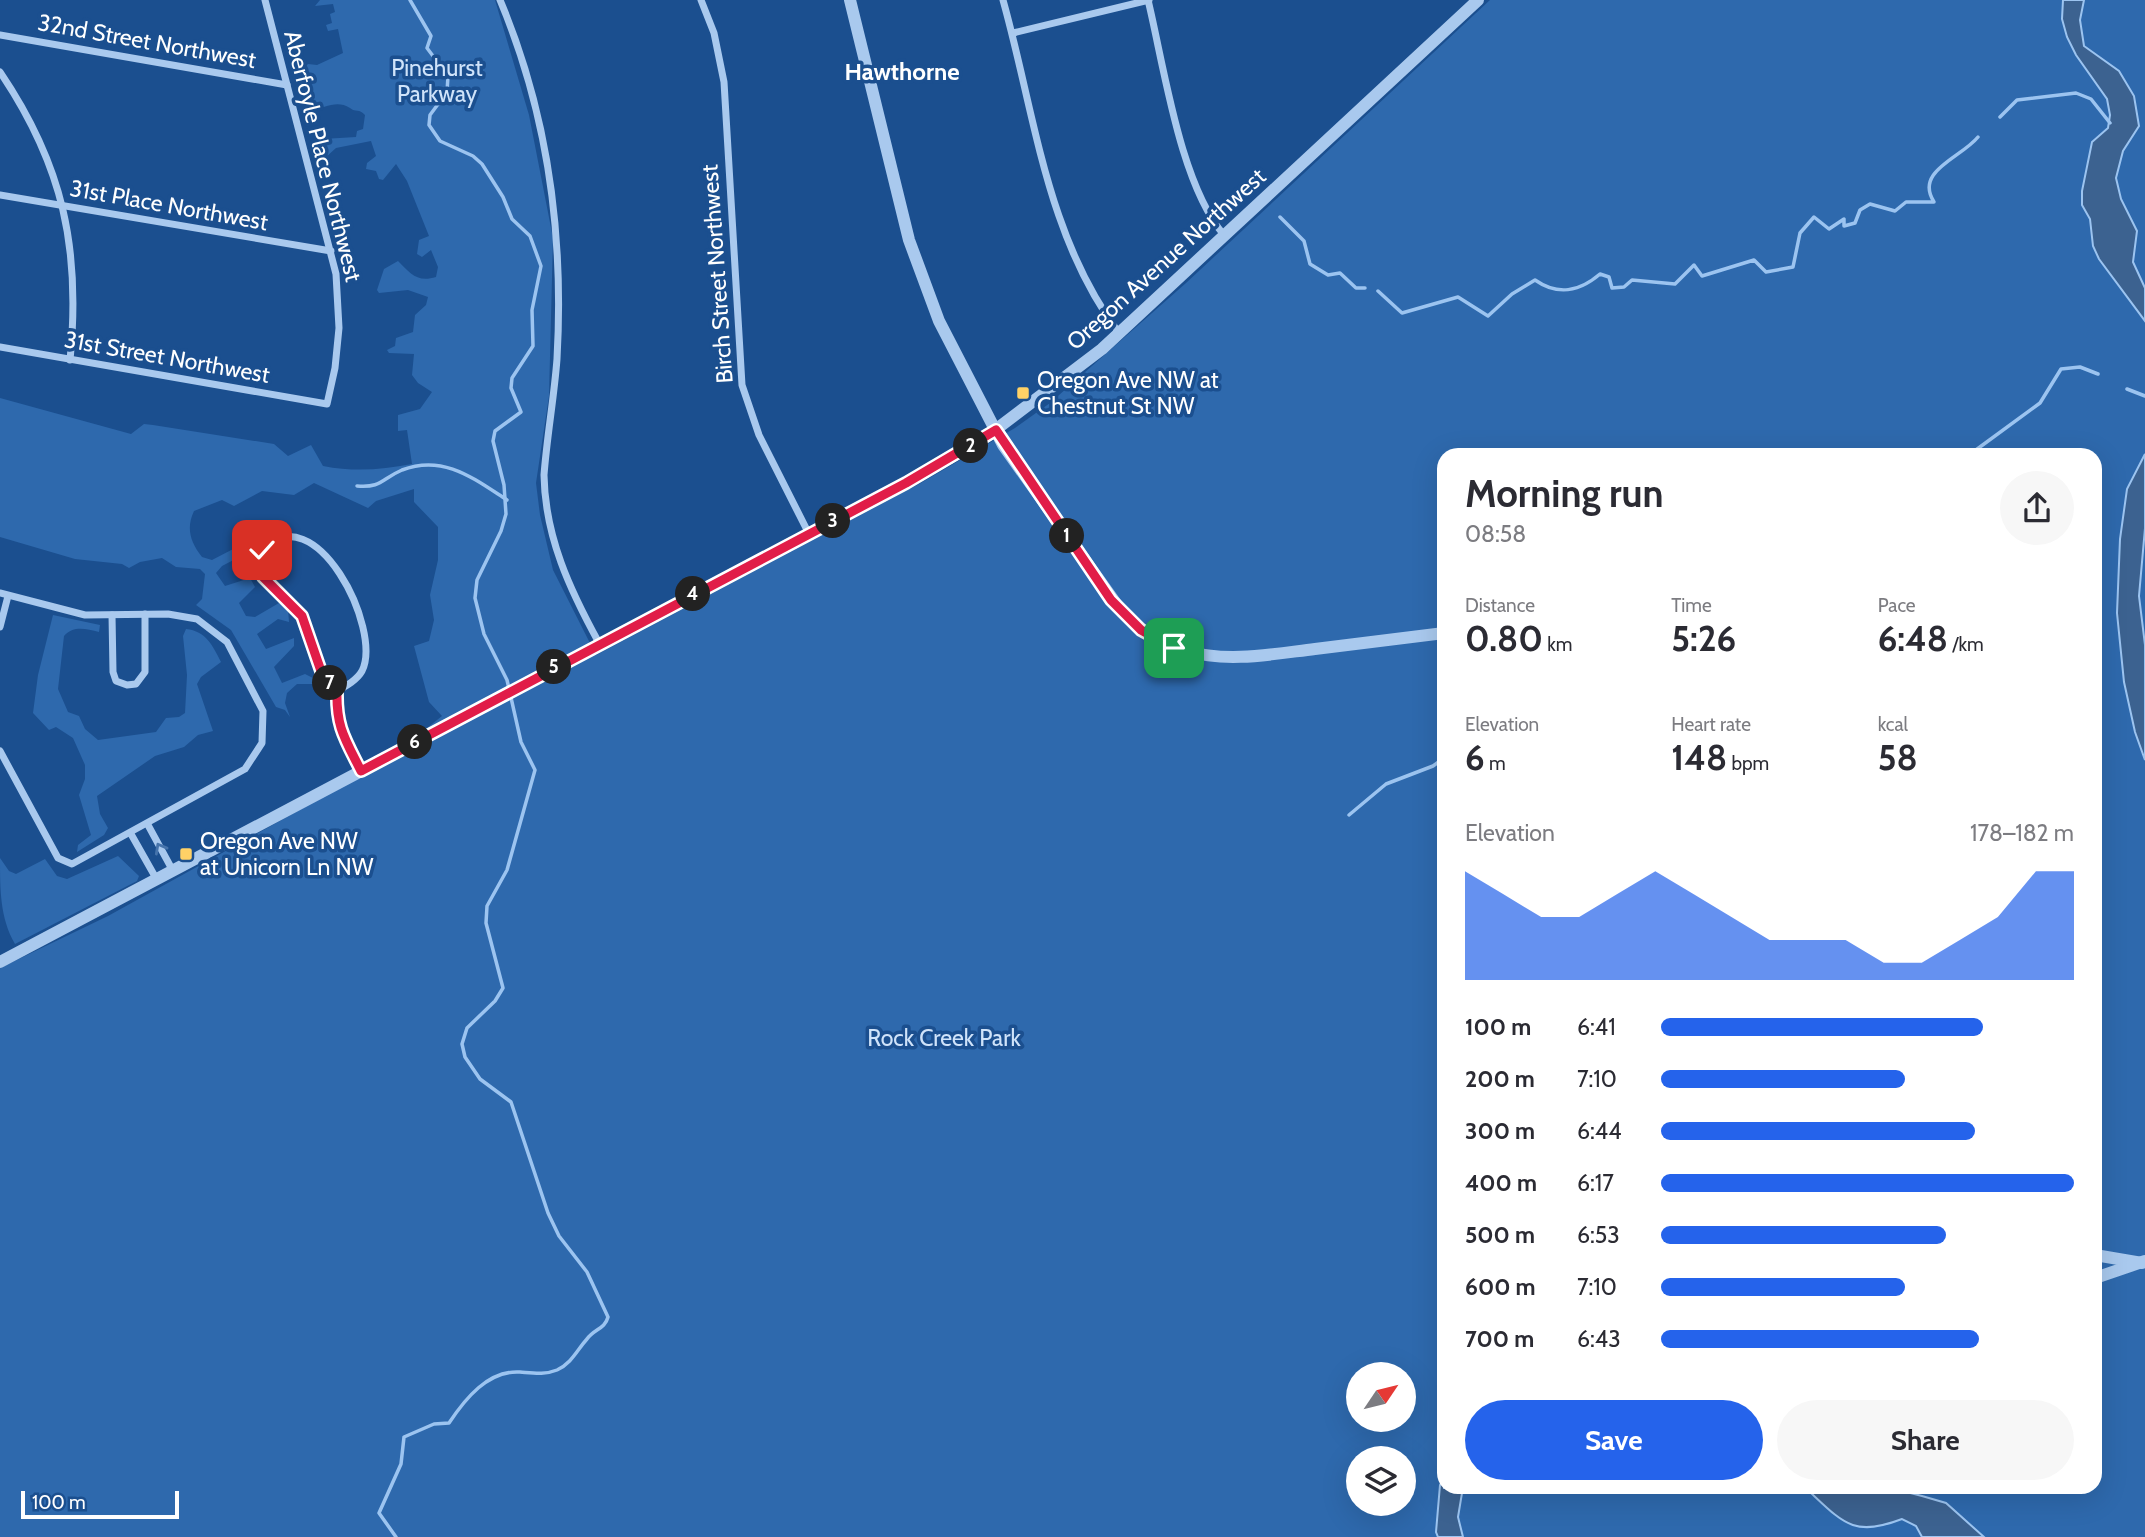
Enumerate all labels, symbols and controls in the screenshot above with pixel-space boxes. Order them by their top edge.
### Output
street label: 32nd Street Northwest [36,8,258,74]
street label: Aberfoyle Place Northwest [278,28,368,285]
park label: Pinehurst Parkway [391,54,483,108]
district label: Hawthorne [844,57,960,86]
street label: Oregon Avenue Northwest [1061,162,1271,356]
street label: Birch Street Northwest [695,163,739,384]
street label: 31st Place Northwest [68,174,270,236]
street label: 31st Street Northwest [62,325,272,389]
place label: Oregon Ave NW at Chestnut St NW [1037,366,1219,420]
marker: Oregon Ave NW at Chestnut St NW [1015,385,1031,401]
pin: 2 [954,428,988,464]
text: 2 [965,434,976,457]
text: Morning run [1465,470,1664,517]
button: share [2000,471,2074,545]
pin: 3 [816,504,850,538]
text: 3 [827,509,838,532]
pin: 1 [1050,518,1084,554]
pin [232,520,292,580]
text: 08:58 [1465,520,1526,548]
text: 1 [1063,524,1070,547]
icon: check [243,531,281,569]
pin: 4 [676,576,710,612]
text: 4 [687,582,698,605]
text: Distance [1465,594,1535,617]
text: Time [1671,594,1712,617]
text: Pace [1878,594,1916,617]
text: 0.80 [1465,617,1543,660]
text: 5:26 [1671,617,1736,660]
text: 6:48 [1878,617,1948,660]
pin [1144,618,1204,678]
icon: arrive [1155,629,1193,667]
text: km [1543,633,1572,656]
text: /km [1948,633,1984,656]
pin: 5 [536,650,572,684]
text: 5 [548,655,559,678]
pin: 7 [312,666,348,700]
text: 7 [325,671,334,694]
text: Elevation [1465,713,1539,736]
text: Heart rate [1671,713,1751,736]
text: kcal [1878,713,1908,736]
pin: 6 [398,724,432,760]
text: 6 [409,730,420,753]
text: 6 [1465,736,1485,779]
text: 148 [1671,736,1727,779]
text: 58 [1878,736,1918,779]
text: m [1485,752,1506,775]
text: bpm [1727,752,1769,775]
text: Elevation [1465,819,1555,847]
text: 178–182 m [1970,819,2074,847]
place label: Oregon Ave NW at Unicorn Ln NW [200,827,374,881]
one-way arrow [155,843,169,855]
marker: Oregon Ave NW at Unicorn Ln NW [178,846,194,862]
text: 100 m [1465,1013,1531,1041]
text: 6:41 [1577,1013,1616,1041]
park label: Rock Creek Park [867,1024,1021,1052]
text: 200 m [1465,1065,1535,1093]
text: 7:10 [1577,1065,1617,1093]
text: 300 m [1465,1117,1535,1145]
text: 6:44 [1577,1117,1621,1145]
text: 400 m [1465,1169,1537,1197]
text: 6:17 [1577,1169,1614,1197]
text: 500 m [1465,1221,1535,1249]
text: 6:53 [1577,1221,1620,1249]
text: 600 m [1465,1273,1536,1301]
text: 7:10 [1577,1273,1617,1301]
text: 700 m [1465,1325,1534,1353]
text: 6:43 [1577,1325,1621,1353]
north arrow [1346,1362,1416,1432]
map controls [1346,1362,1416,1516]
button: Save [1465,1400,1763,1480]
button: Share [1777,1400,2074,1480]
button: layers [1346,1446,1416,1516]
scale bar [21,1488,178,1520]
text: 100 m [32,1491,86,1514]

